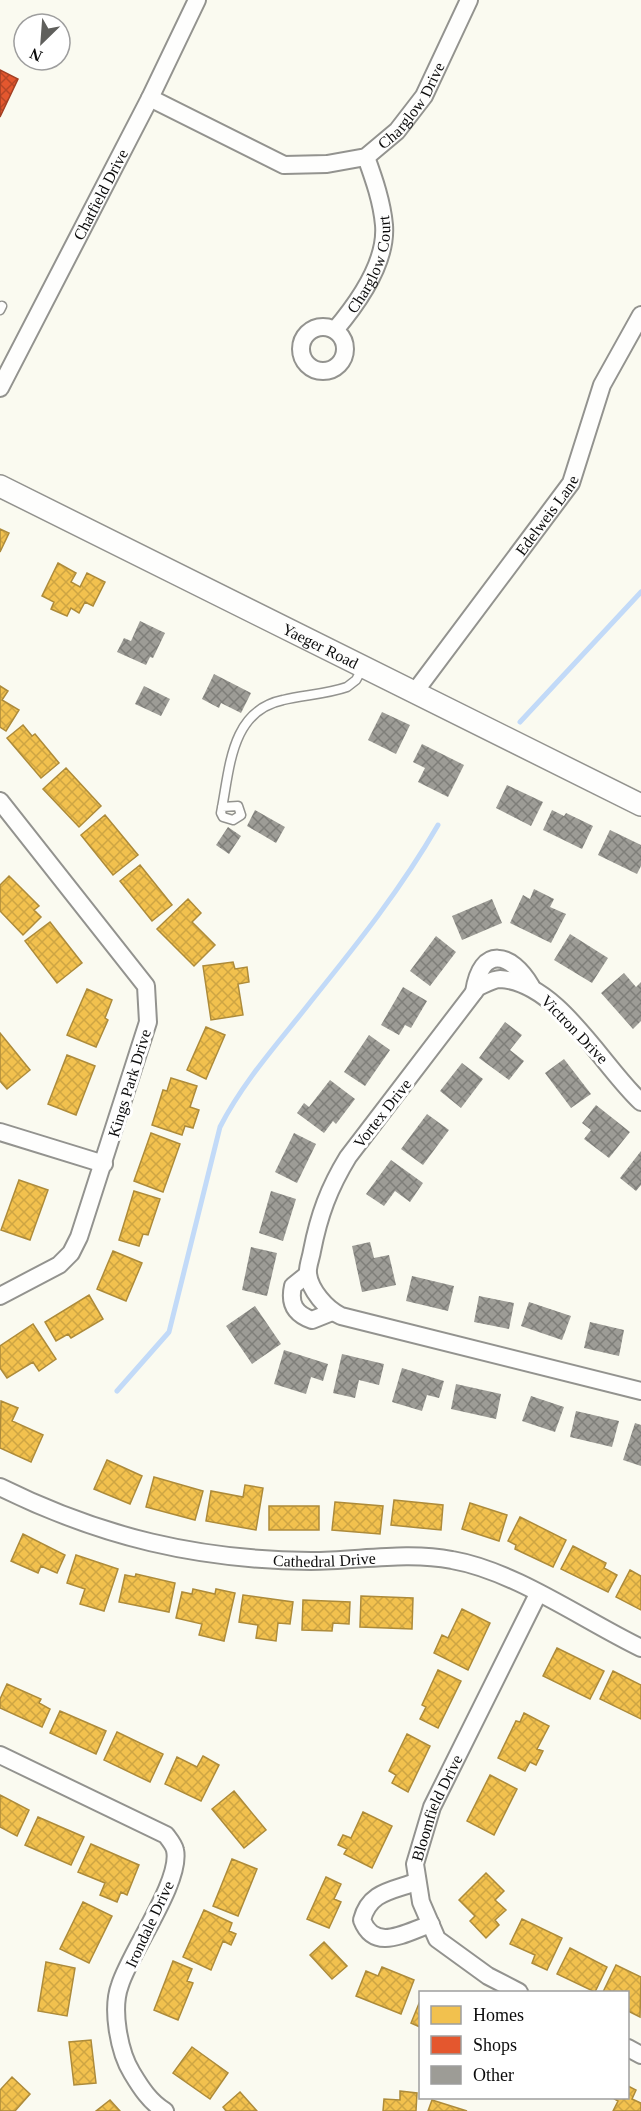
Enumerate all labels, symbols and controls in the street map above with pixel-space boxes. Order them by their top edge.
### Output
north arrow [12,12,72,72]
text: N [27,45,45,65]
street label: Charglow Drive [375,60,448,152]
street label: Chatfield Drive [70,146,131,243]
street label: Charglow Court [344,214,393,316]
street label: Edelweis Lane [512,474,582,559]
street label: Yaeger Road [280,620,361,672]
street label: Victron Drive [538,992,611,1067]
street label: Kings Park Drive [105,1027,155,1139]
street label: Vortex Drive [350,1075,415,1151]
street label: Cathedral Drive [273,1550,376,1570]
street label: Bloomfield Drive [408,1752,466,1863]
street label: Irondale Drive [122,1878,177,1970]
legend [419,1991,629,2099]
text: Homes [473,2005,524,2025]
text: Shops [473,2035,517,2055]
text: Other [473,2065,514,2085]

